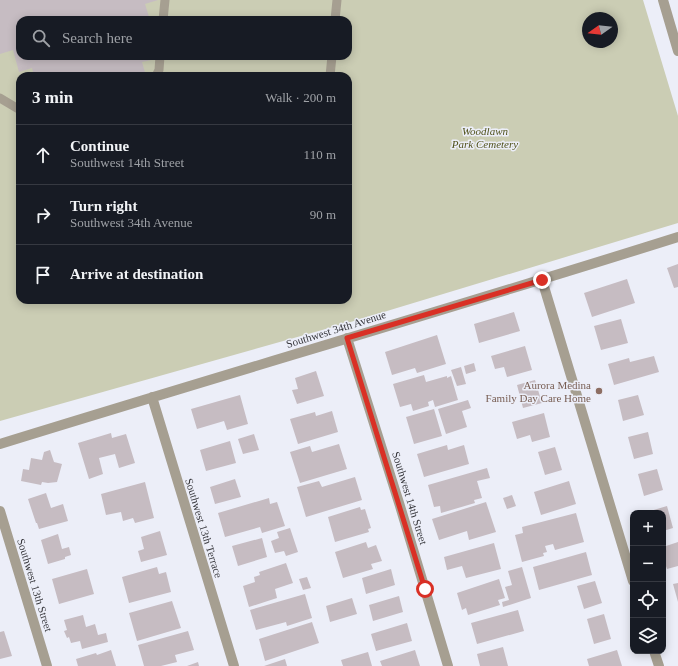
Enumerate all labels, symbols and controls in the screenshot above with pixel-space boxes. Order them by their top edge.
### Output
north arrow [582,12,618,48]
search box [16,16,352,60]
icon: search [30,27,52,49]
text: Search here [62,30,132,46]
text: 3 min [32,88,73,107]
text: Walk · 200 m [265,90,336,105]
park label: Woodlawn Park Cemetery [451,125,518,150]
text: Continue [70,138,129,154]
icon: ahead [32,144,54,166]
text: 110 m [304,147,336,162]
text: Southwest 14th Street [70,155,184,170]
text: Turn right [70,198,137,214]
icon: right [32,204,54,226]
text: 90 m [310,207,336,222]
text: Southwest 34th Avenue [70,215,193,230]
icon: arrive [32,264,54,286]
text: Arrive at destination [70,266,203,282]
route end [533,271,551,289]
street label: Southwest 34th Avenue [285,308,387,350]
place label: Aurora Medina Family Day Care Home [486,379,591,404]
marker: Aurora Medina Family Day Care Home [594,386,604,396]
street label: Southwest 14th Street [390,450,430,546]
street label: Southwest 13th Terrace [183,477,225,579]
map controls [630,510,666,654]
button: + [630,510,666,546]
street label: Southwest 13th Street [15,537,55,633]
button: − [630,546,666,582]
route start [416,580,434,598]
button: locate [630,582,666,618]
button: layers [630,618,666,654]

